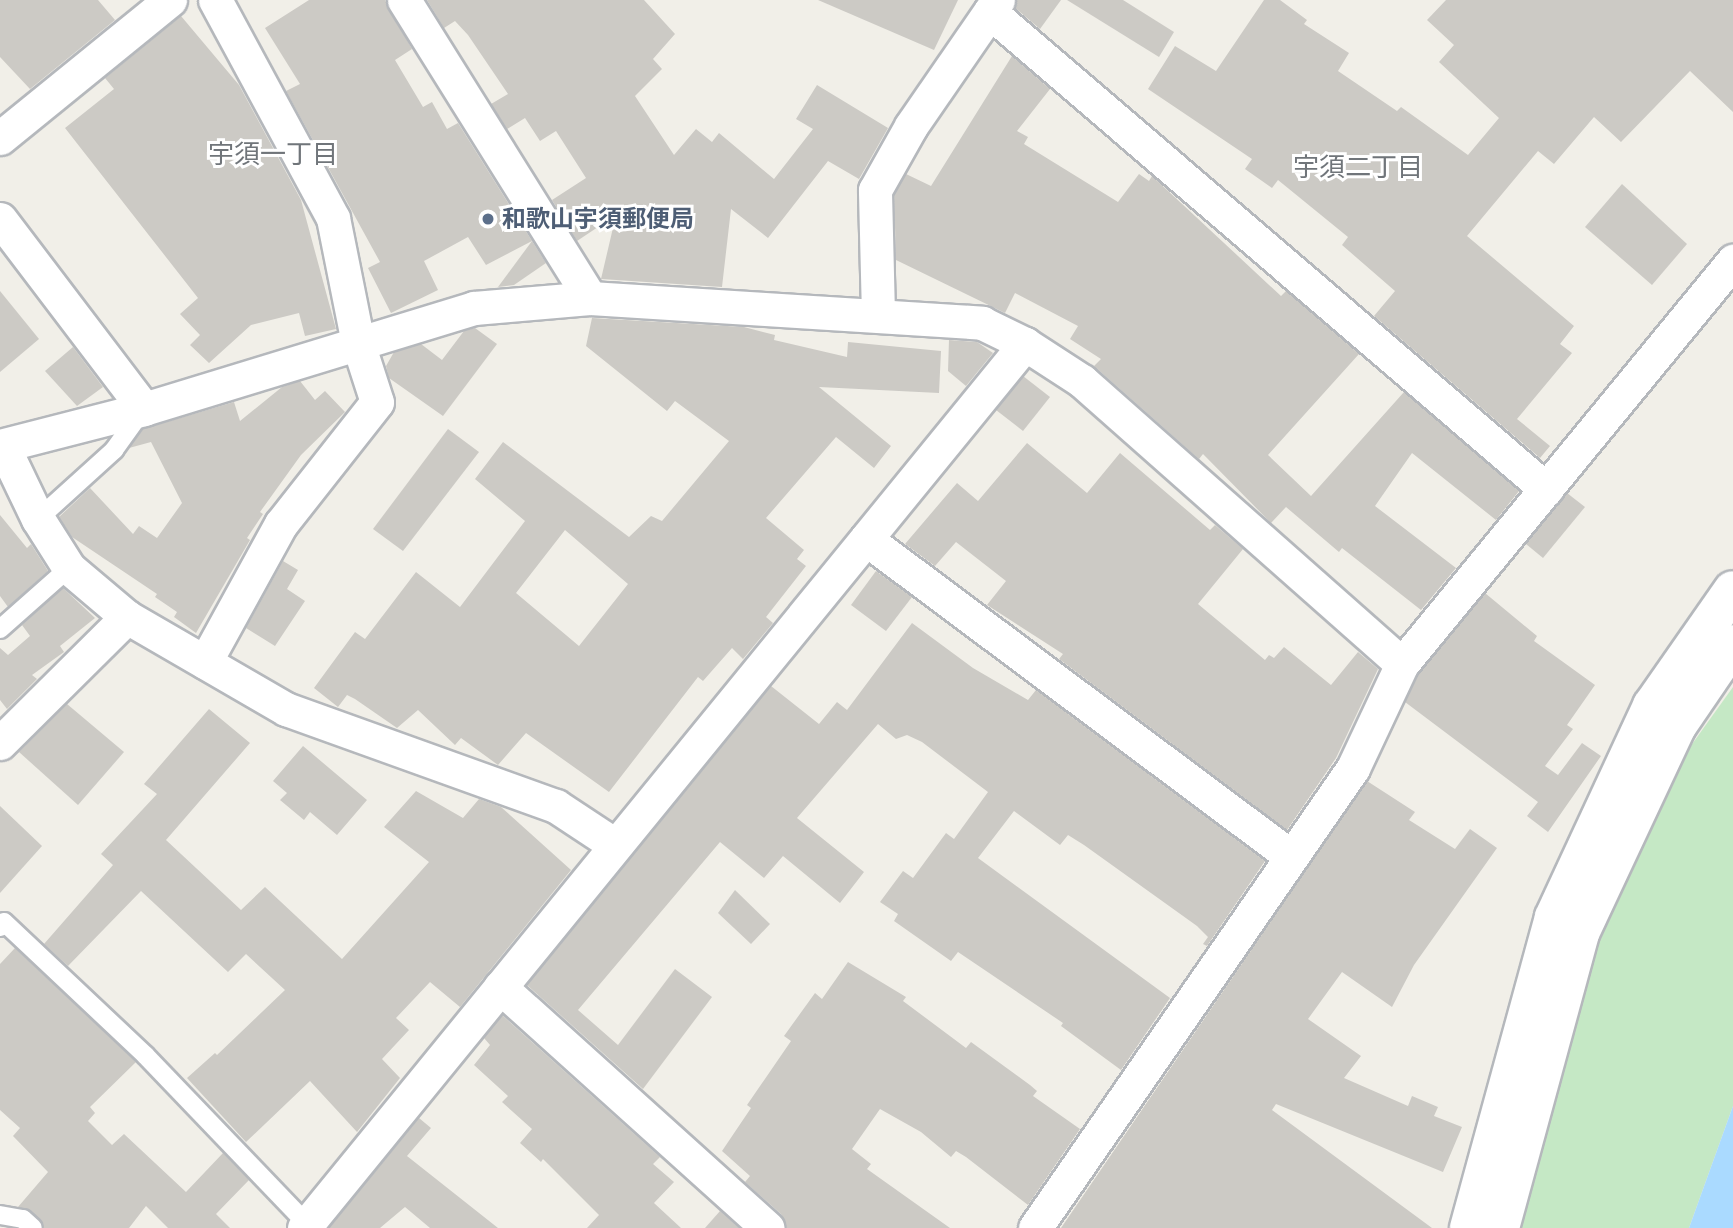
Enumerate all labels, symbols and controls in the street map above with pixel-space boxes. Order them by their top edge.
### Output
district label: 宇須一丁目 [208,139,338,171]
district label: 宇須二丁目 [1293,152,1423,184]
place label: 和歌山宇須郵便局 [502,205,694,233]
marker: 和歌山宇須郵便局 [480,211,496,227]

